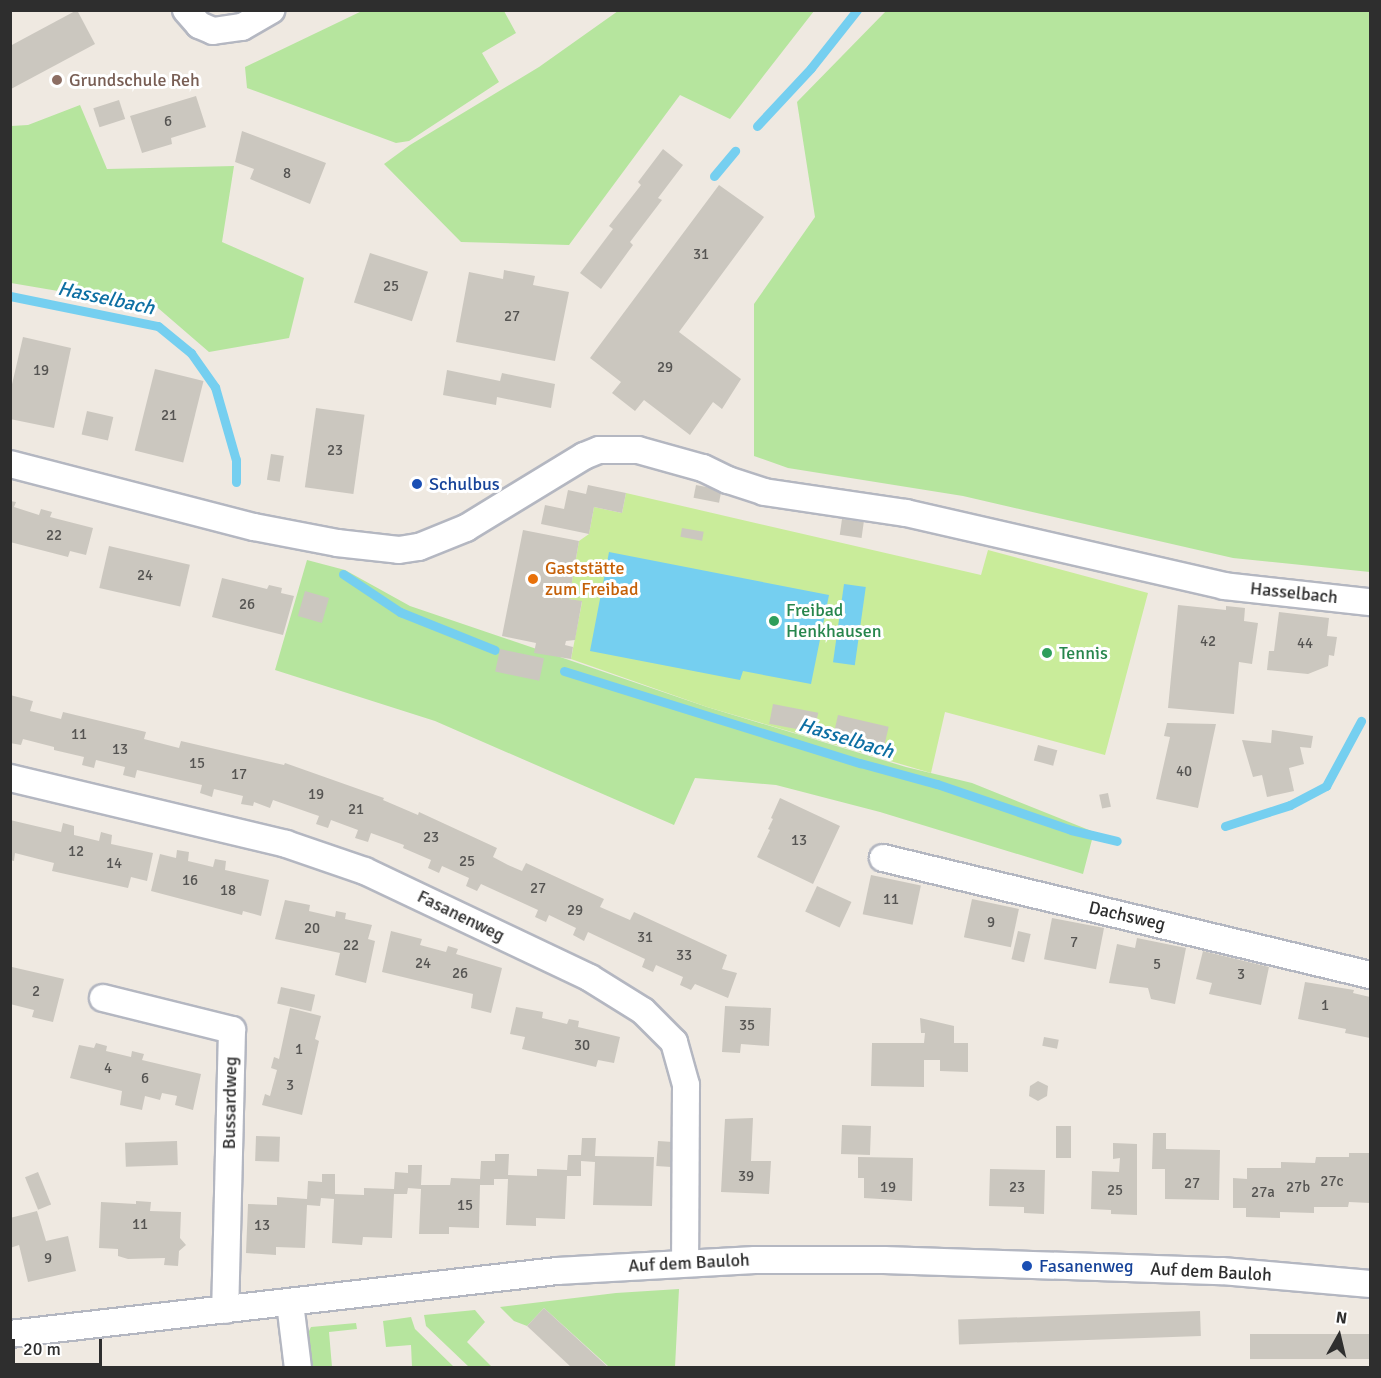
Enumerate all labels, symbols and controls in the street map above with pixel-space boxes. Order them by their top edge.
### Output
place label: Grundschule Reh [69,69,200,91]
marker: Grundschule Reh [50,73,64,87]
house number: 6 [164,113,172,131]
house number: 8 [283,165,291,183]
house number: 31 [693,246,709,264]
water label: Hasselbach [56,276,156,320]
house number: 25 [383,278,399,296]
house number: 27 [504,308,520,326]
house number: 29 [657,359,673,377]
house number: 19 [33,362,49,380]
house number: 21 [161,407,177,425]
house number: 23 [327,442,343,460]
place label: Schulbus [429,473,500,495]
marker: Schulbus [410,477,424,491]
house number: 22 [46,527,62,545]
place label: Gaststätte zum Freibad [545,558,638,600]
house number: 24 [137,567,153,585]
marker: Gaststätte zum Freibad [526,572,540,586]
street label: Hasselbach [1249,578,1339,608]
house number: 26 [239,596,255,614]
place label: Freibad Henkhausen [786,600,881,642]
marker: Freibad Henkhausen [767,614,781,628]
house number: 42 [1200,633,1216,651]
house number: 44 [1297,635,1313,653]
place label: Tennis [1059,642,1108,664]
marker: Tennis [1040,646,1054,660]
water label: Hasselbach [796,712,896,764]
house number: 11 [71,726,87,744]
house number: 13 [112,741,128,759]
house number: 15 [189,755,205,773]
house number: 40 [1176,763,1192,781]
house number: 17 [231,766,247,784]
house number: 19 [308,786,324,804]
house number: 21 [348,801,364,819]
house number: 23 [423,829,439,847]
house number: 13 [791,832,807,850]
house number: 12 [68,843,84,861]
house number: 25 [459,853,475,871]
house number: 14 [106,855,122,873]
house number: 16 [182,872,198,890]
house number: 27 [530,880,546,898]
house number: 18 [220,882,236,900]
street label: Fasanenweg [414,886,508,946]
house number: 11 [883,891,899,909]
street label: Dachsweg [1087,897,1167,935]
house number: 29 [567,902,583,920]
house number: 9 [987,914,995,932]
house number: 20 [304,920,320,938]
house number: 31 [637,929,653,947]
house number: 7 [1070,934,1078,952]
house number: 22 [343,937,359,955]
house number: 33 [676,947,692,965]
house number: 24 [415,955,431,973]
house number: 5 [1153,956,1161,974]
house number: 26 [452,965,468,983]
house number: 3 [1237,966,1245,984]
house number: 2 [32,983,40,1001]
house number: 1 [1321,997,1329,1015]
house number: 35 [739,1017,755,1035]
house number: 30 [574,1037,590,1055]
house number: 1 [295,1041,303,1059]
street label: Bussardweg [218,1056,242,1150]
house number: 4 [104,1060,112,1078]
house number: 6 [141,1070,149,1088]
house number: 3 [286,1077,294,1095]
house number: 39 [738,1168,754,1186]
house number: 27c [1320,1173,1344,1191]
house number: 27 [1184,1175,1200,1193]
house number: 19 [880,1179,896,1197]
house number: 23 [1009,1179,1025,1197]
house number: 27b [1286,1179,1310,1197]
house number: 25 [1107,1182,1123,1200]
house number: 27a [1251,1184,1275,1202]
house number: 15 [457,1197,473,1215]
house number: 11 [132,1216,148,1234]
house number: 13 [254,1217,270,1235]
street label: Auf dem Bauloh [628,1249,750,1277]
house number: 9 [44,1250,52,1268]
place label: Fasanenweg [1039,1255,1134,1277]
street label: Auf dem Bauloh [1150,1258,1272,1286]
marker: Fasanenweg [1020,1259,1034,1273]
north arrow [1309,1306,1369,1366]
text: N [1335,1307,1348,1329]
scale bar [15,1327,105,1365]
text: 20 m [23,1338,61,1360]

